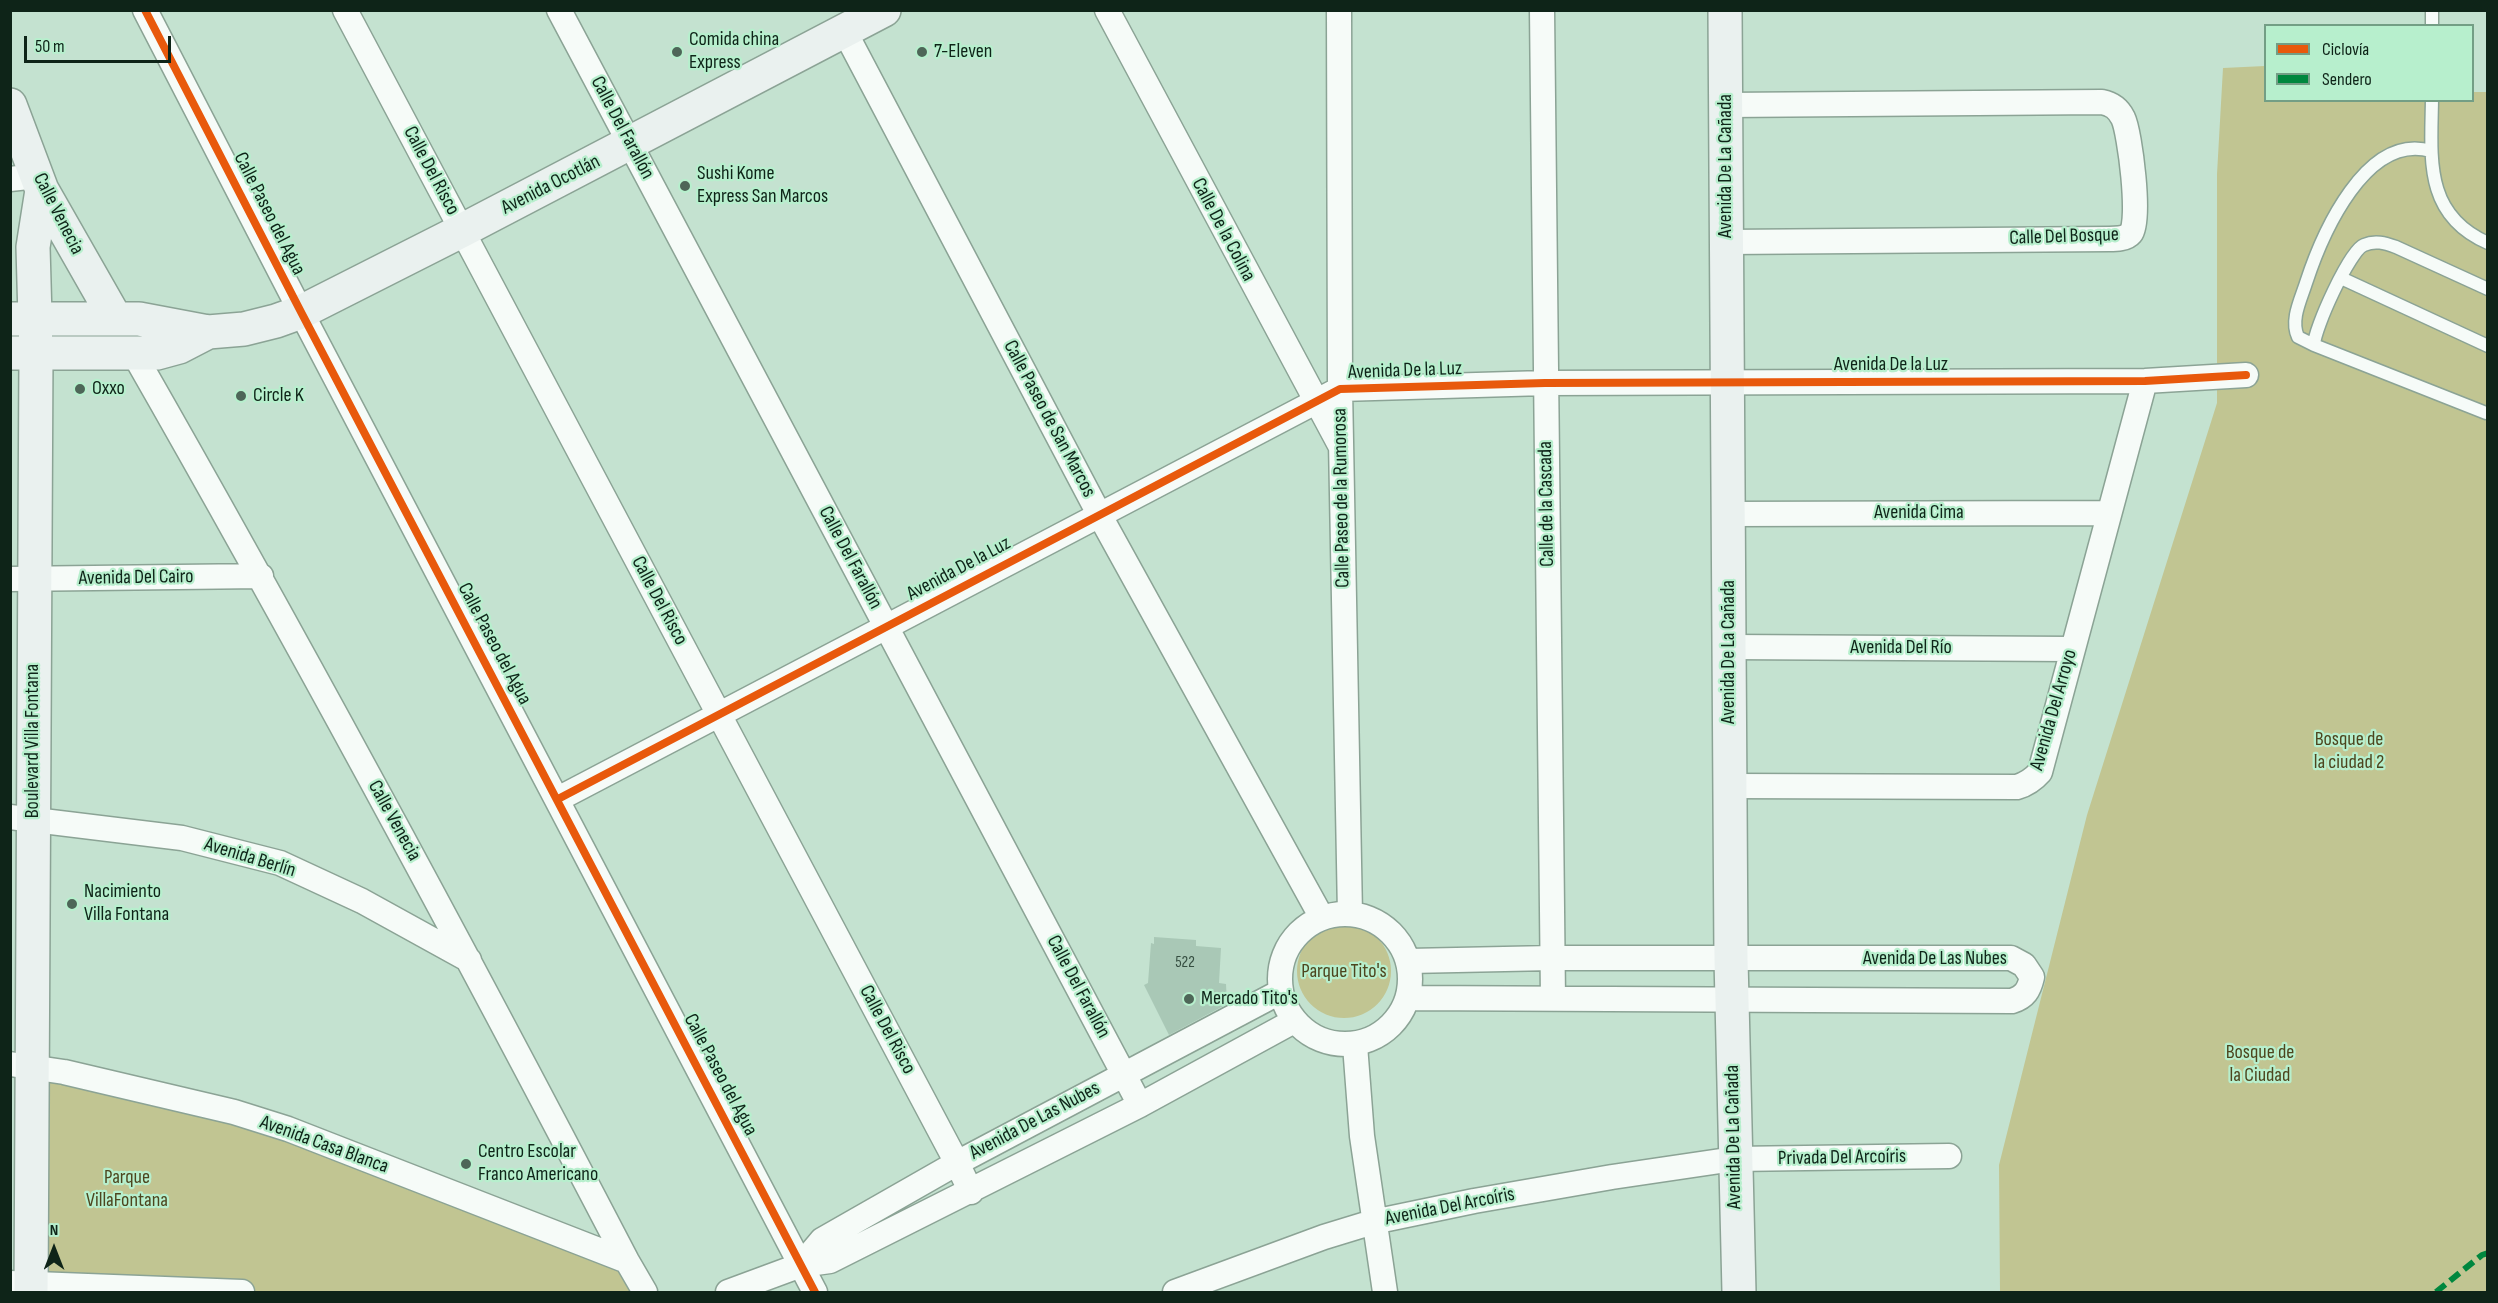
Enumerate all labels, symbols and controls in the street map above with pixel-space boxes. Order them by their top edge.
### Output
scale bar [27,24,174,62]
legend [2264,24,2474,102]
place label: Comida china Express [689,28,779,75]
text: 50 m [35,36,65,57]
text: Ciclovía [2322,39,2369,60]
place label: 7-Eleven [934,40,992,64]
marker: Comida china Express [670,45,684,59]
marker: 7-Eleven [915,45,929,59]
text: Sendero [2322,69,2372,90]
street label: Calle Del Farallón [585,73,659,183]
street label: Avenida De La Cañada [1714,94,1738,238]
street label: Calle Del Risco [398,123,464,219]
street label: Calle Paseo del Agua [228,149,310,279]
street label: Avenida Ocotlán [498,150,604,220]
place label: Sushi Kome Express San Marcos [697,162,828,209]
street label: Calle Venecia [27,169,89,259]
street label: Calle De la Colina [1186,174,1260,286]
marker: Sushi Kome Express San Marcos [678,179,692,193]
street label: Calle Del Bosque [2009,223,2119,251]
street label: Calle Paseo de San Marcos [997,336,1101,502]
street label: Avenida De la Luz [1834,353,1948,377]
street label: Avenida De la Luz [1348,357,1462,385]
place label: Oxxo [92,377,125,401]
marker: Oxxo [73,382,87,396]
place label: Circle K [253,384,304,408]
marker: Circle K [234,389,248,403]
street label: Calle Paseo de la Rumorosa [1328,408,1356,588]
street label: Calle de la Cascada [1534,441,1560,567]
street label: Avenida Cima [1874,501,1964,525]
street label: Calle Del Farallón [813,503,887,613]
street label: Avenida De la Luz [903,532,1015,606]
street label: Calle Del Risco [626,553,692,649]
street label: Avenida Del Cairo [78,565,194,591]
street label: Calle Paseo del Agua [452,579,536,709]
street label: Avenida De La Cañada [1717,580,1741,724]
street label: Avenida Del Río [1850,636,1952,660]
street label: Avenida Del Arroyo [2025,647,2083,773]
street label: Boulevard Villa Fontana [21,664,45,818]
park label: Bosque de la ciudad 2 [2314,728,2384,775]
street label: Calle Venecia [362,777,426,865]
street label: Avenida Berlín [201,833,299,883]
place label: Nacimiento Villa Fontana [84,880,169,927]
marker: Nacimiento Villa Fontana [65,897,79,911]
street label: Calle Del Farallón [1041,932,1115,1042]
street label: Avenida De Las Nubes [1863,947,2007,971]
house number: 522 [1175,953,1195,973]
park label: Parque Tito's [1301,960,1387,984]
street label: Calle Del Risco [854,982,920,1078]
place label: Mercado Tito's [1201,987,1298,1011]
marker: Mercado Tito's [1182,992,1196,1006]
street label: Calle Paseo del Agua [678,1010,762,1140]
park label: Bosque de la Ciudad [2226,1041,2294,1088]
street label: Avenida De La Cañada [1721,1065,1747,1209]
street label: Avenida De Las Nubes [966,1077,1104,1165]
street label: Avenida Casa Blanca [257,1111,391,1179]
place label: Centro Escolar Franco Americano [478,1140,598,1187]
street label: Privada Del Arcoíris [1778,1145,1906,1171]
marker: Centro Escolar Franco Americano [459,1157,473,1171]
park label: Parque VillaFontana [86,1166,168,1213]
street label: Avenida Del Arcoíris [1383,1183,1517,1231]
north arrow [24,1219,84,1279]
text: N [50,1221,58,1240]

